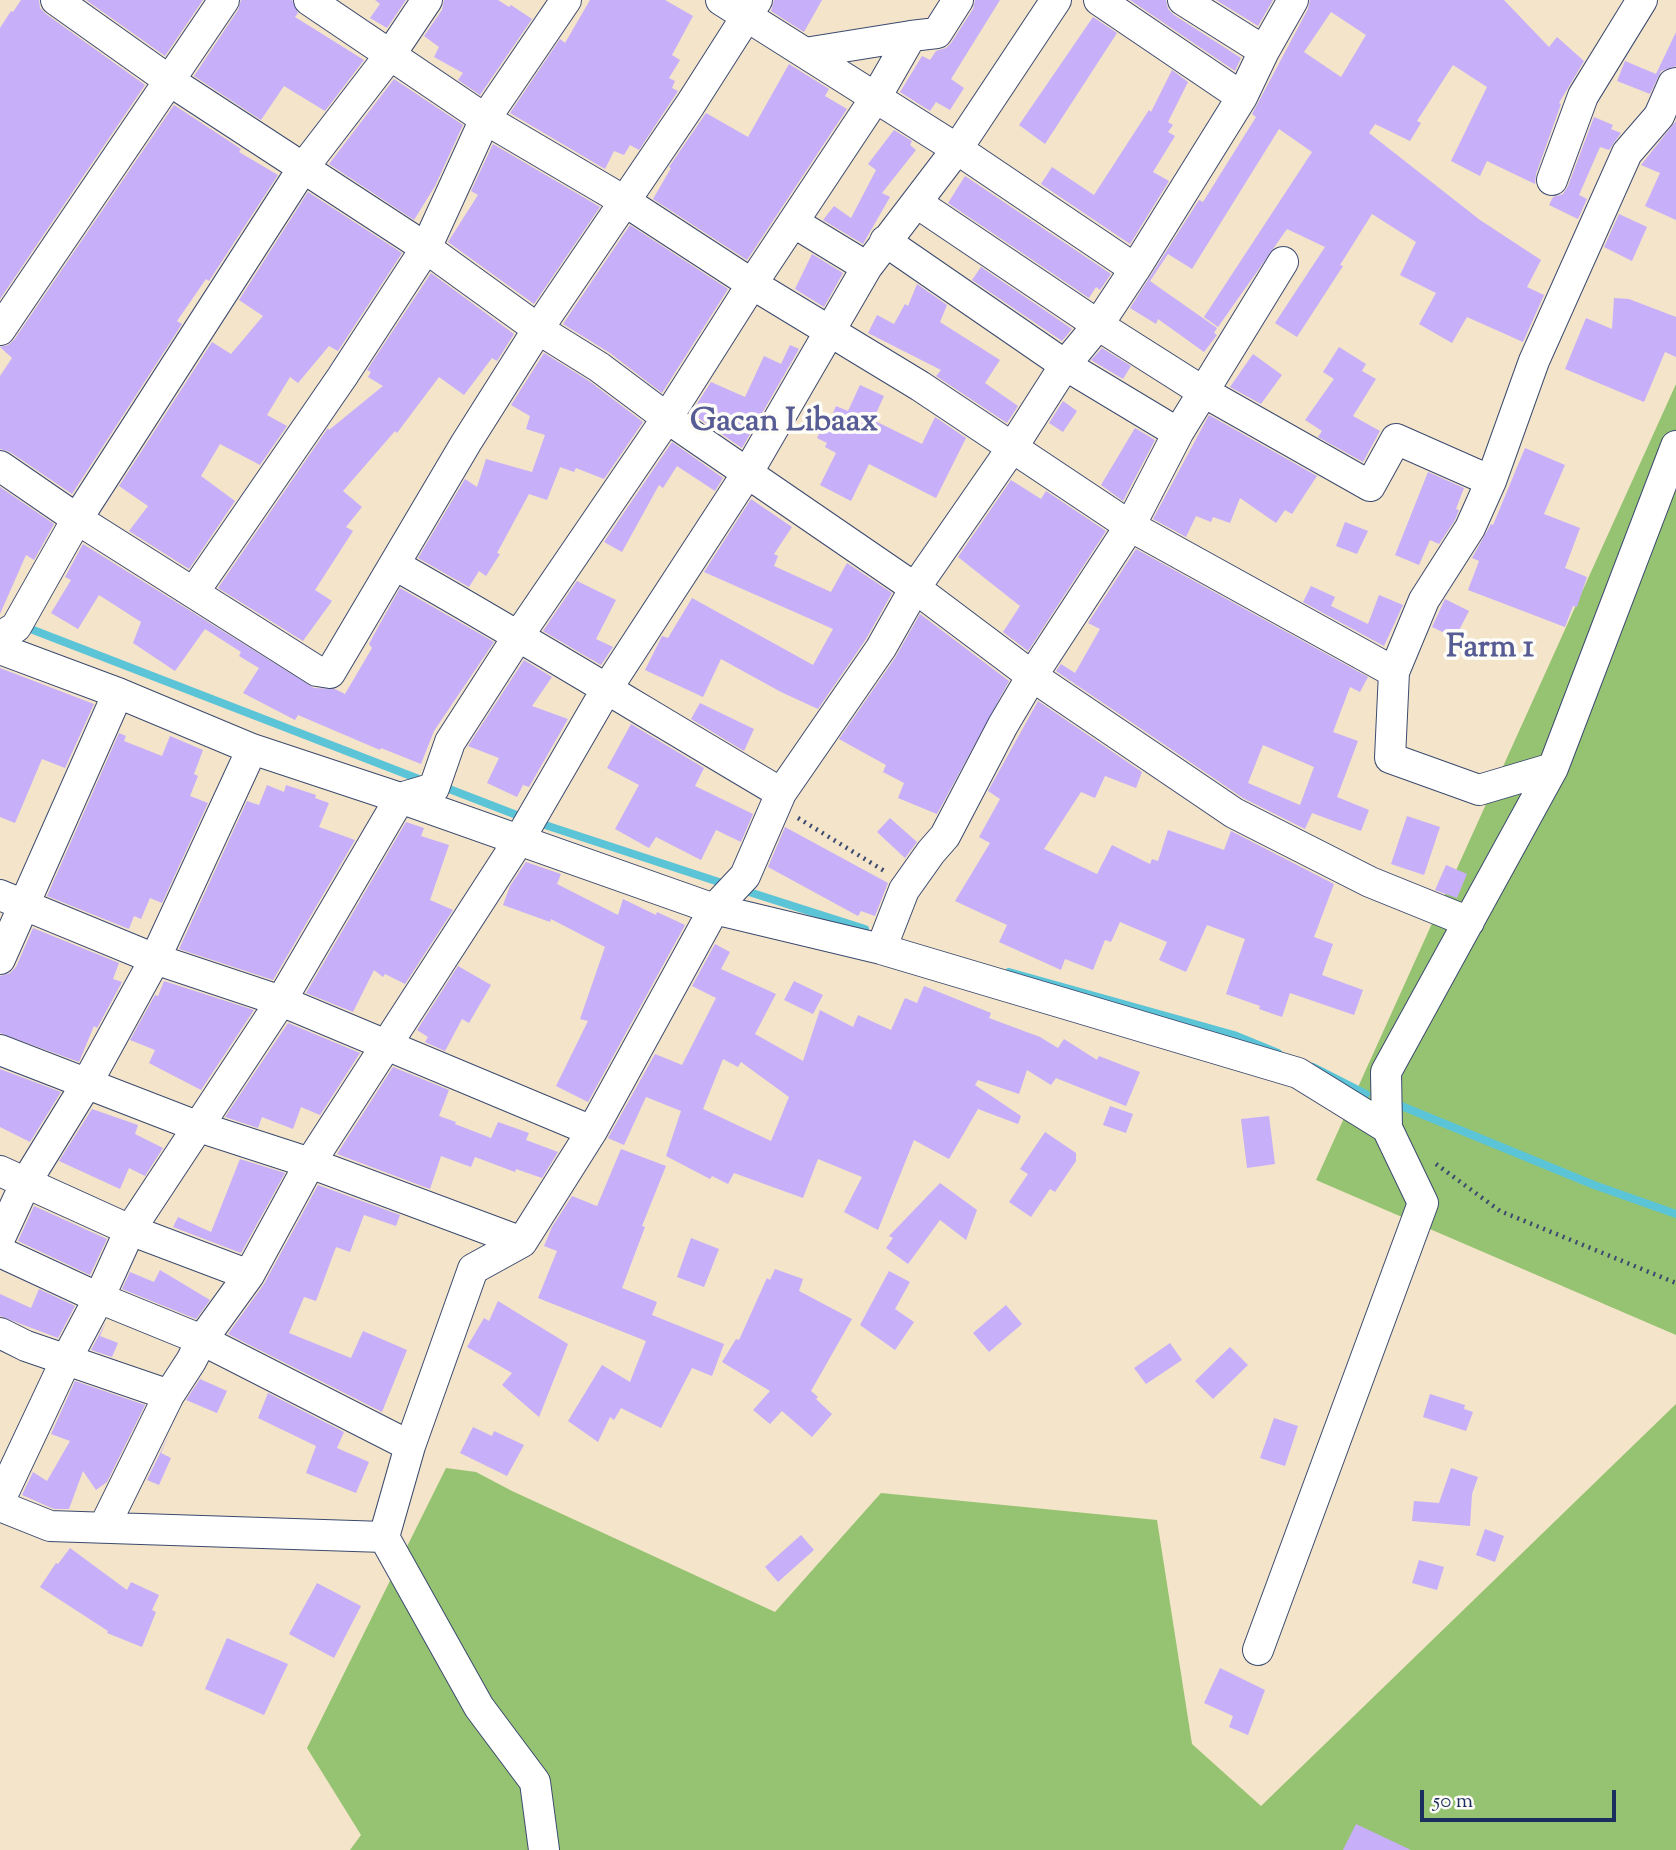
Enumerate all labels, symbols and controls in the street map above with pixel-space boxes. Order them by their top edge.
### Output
district label: Gacan Libaax [690,406,878,444]
district label: Farm 1 [1446,632,1534,670]
scale bar [1424,1776,1620,1820]
text: 50 m [1433,1787,1473,1817]

